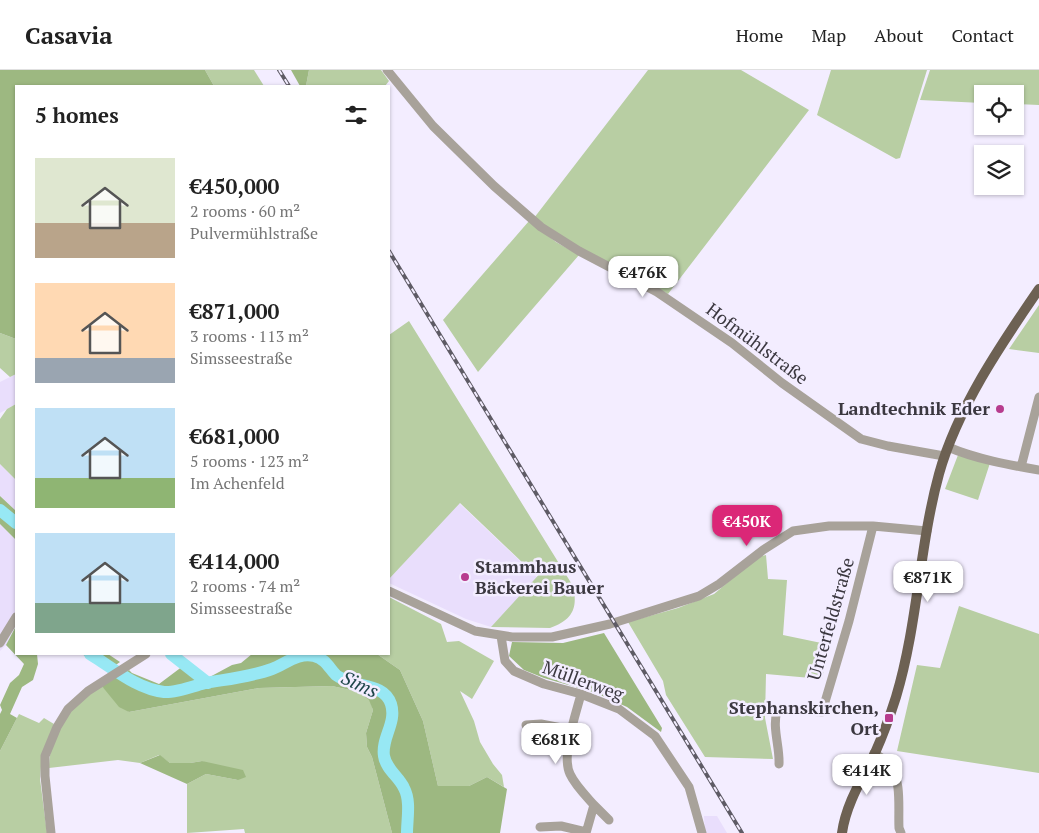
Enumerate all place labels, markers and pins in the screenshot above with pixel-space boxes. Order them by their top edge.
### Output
pin: €476K [608,256,678,298]
place label: Landtechnik Eder [838,396,990,420]
marker: Landtechnik Eder [994,403,1006,415]
pin: €450K [712,504,782,547]
place label: Stammhaus Bäckerei Bauer [475,554,604,599]
pin: €871K [893,560,963,603]
marker: Stammhaus Bäckerei Bauer [459,571,471,583]
place label: Stephanskirchen, Ort [729,695,879,740]
marker: Stephanskirchen, Ort [883,712,895,724]
pin: €681K [521,722,591,765]
pin: €414K [832,754,902,796]

